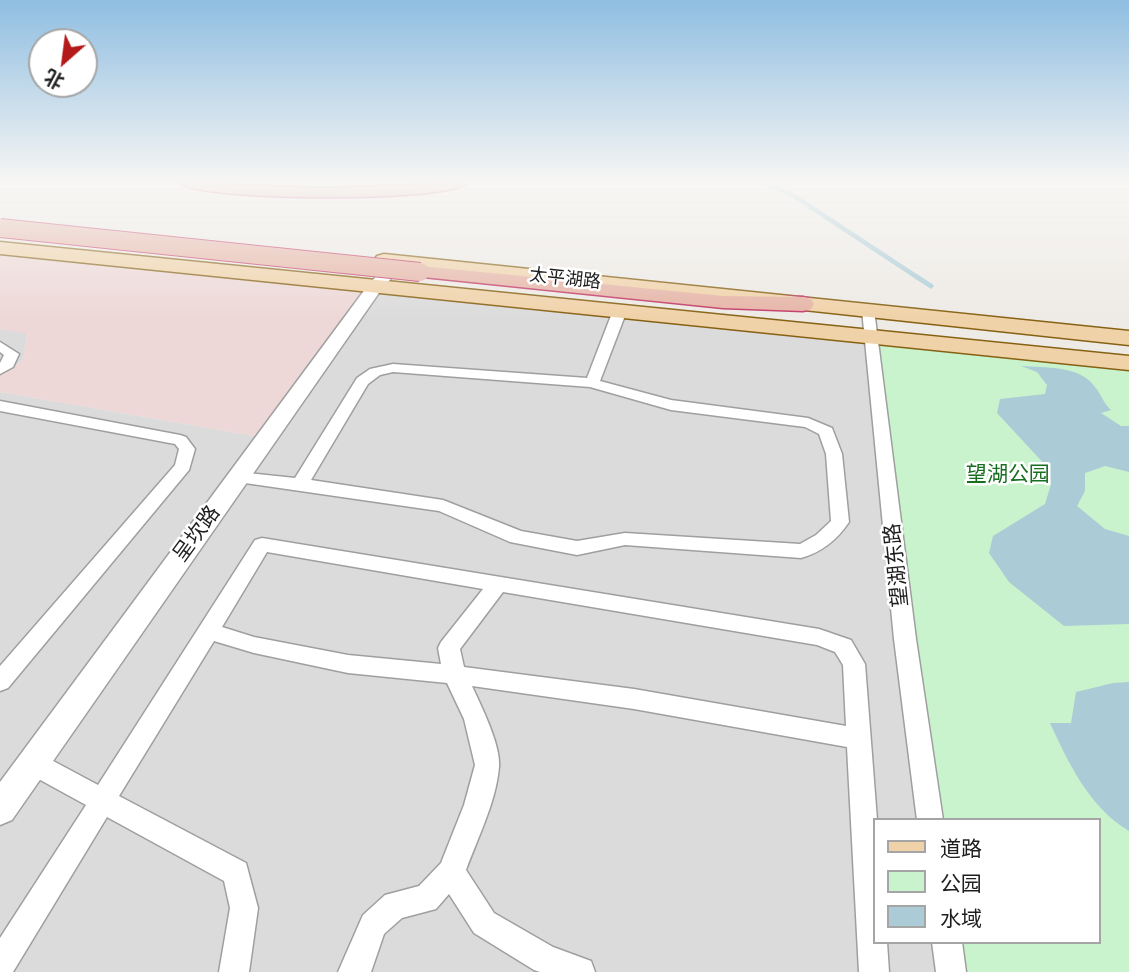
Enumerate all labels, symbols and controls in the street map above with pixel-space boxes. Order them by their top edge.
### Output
north arrow [28,28,98,98]
text: 北 [40,64,69,96]
street label: 太平湖路 [528,264,602,294]
park label: 望湖公园 [966,462,1050,488]
street label: 呈坎路 [168,501,226,567]
street label: 望湖东路 [880,522,914,608]
legend [874,818,1101,944]
text: 道路 [940,834,982,862]
text: 公园 [940,869,982,897]
text: 水域 [940,904,982,932]

